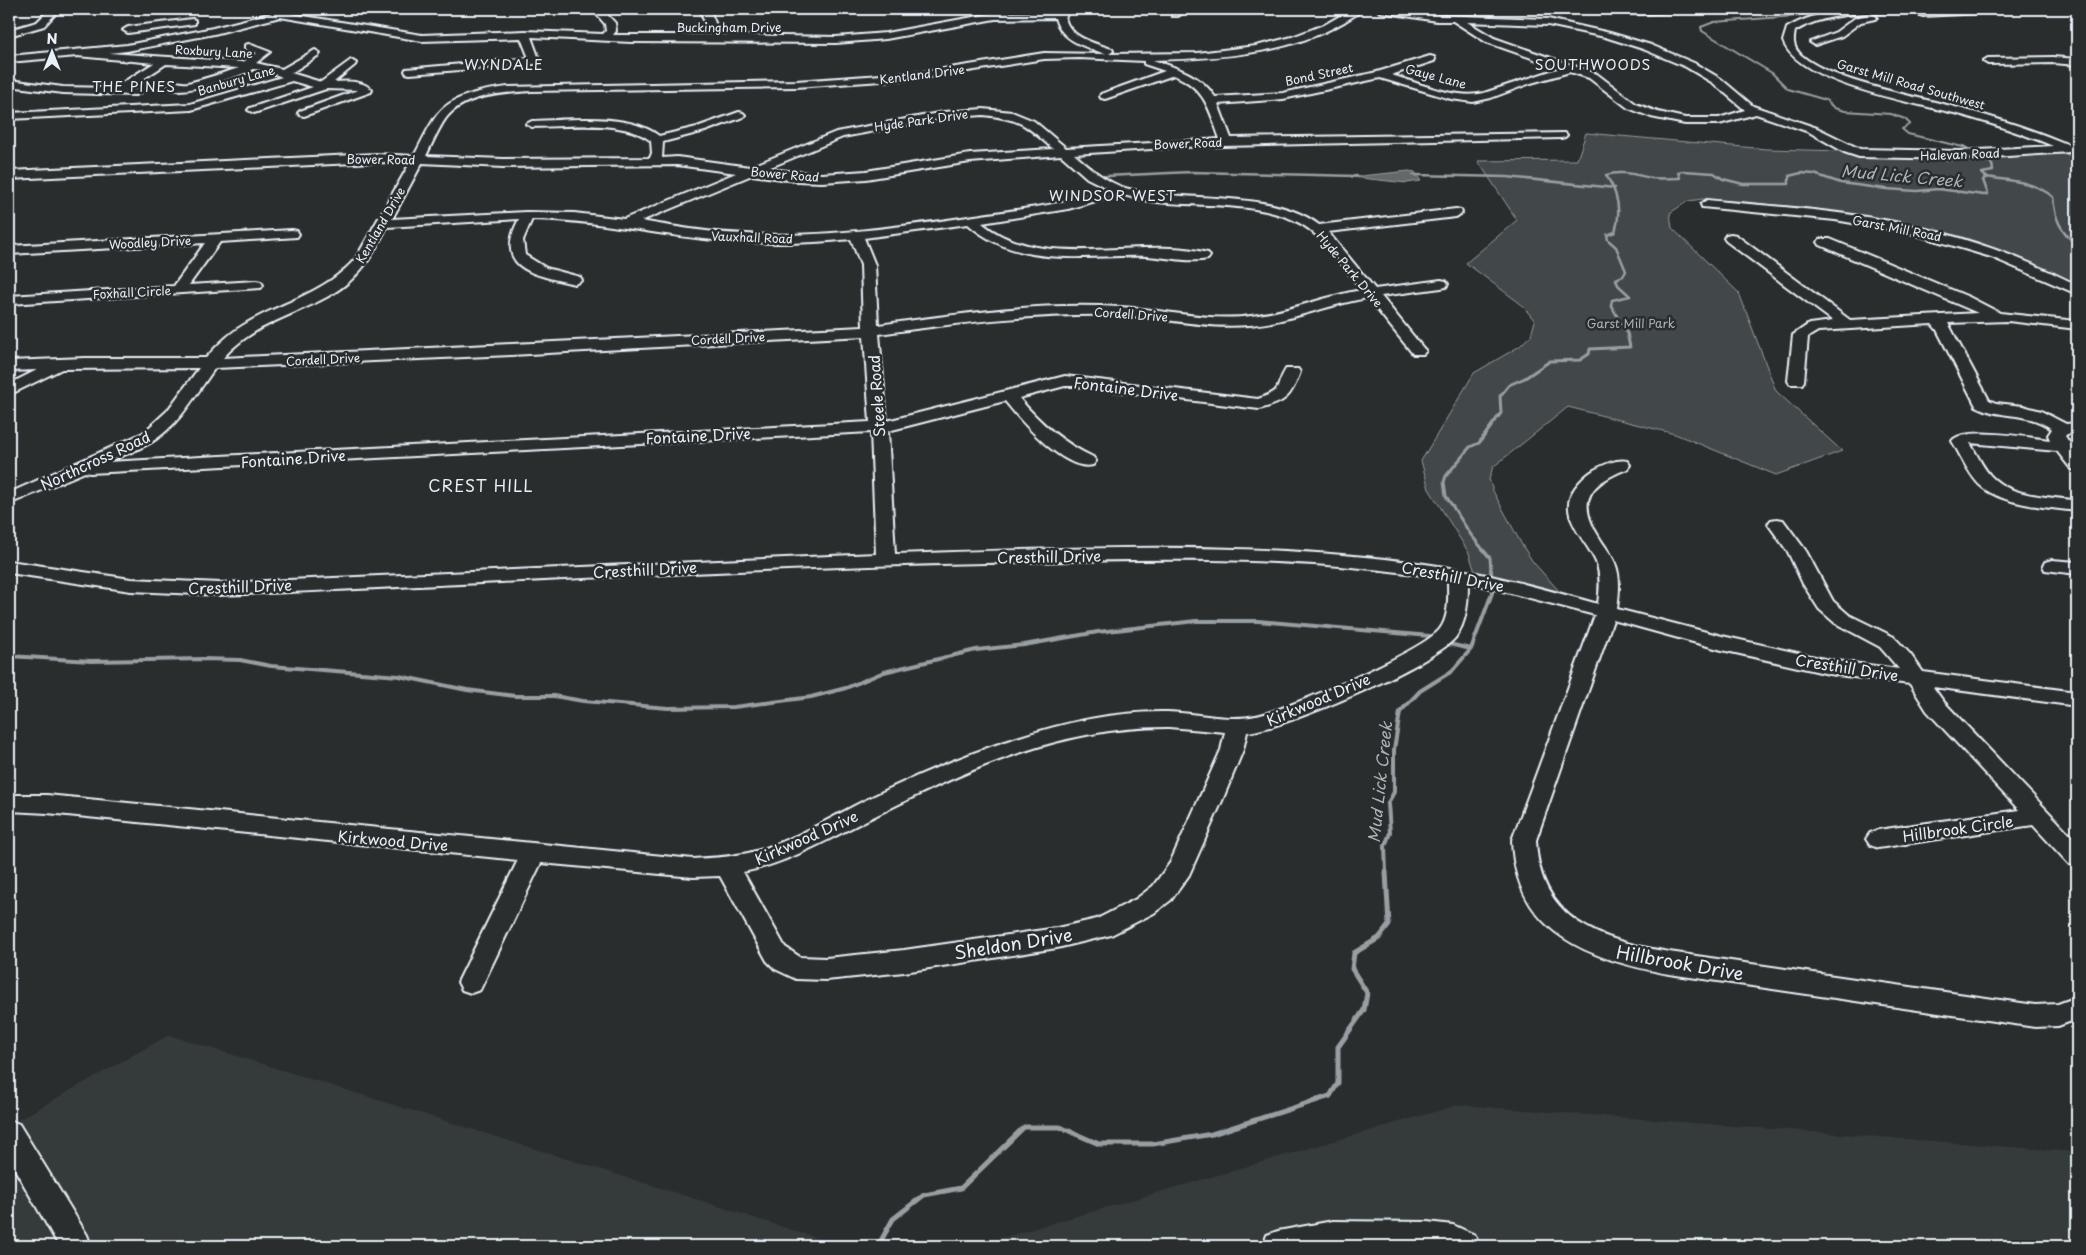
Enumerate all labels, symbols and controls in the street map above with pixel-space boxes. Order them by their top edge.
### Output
street label: Buckingham Drive [677,18,781,36]
north arrow [28,28,78,78]
text: N [46,28,58,49]
street label: Roxbury Lane [175,40,254,62]
district label: WYNDALE [464,54,544,75]
district label: SOUTHWOODS [1535,54,1651,75]
street label: Garst Mill Road Southwest [1835,54,1987,114]
street label: Bond Street [1283,58,1355,90]
street label: Gaye Lane [1403,59,1469,93]
street label: Banbury Lane [195,60,277,100]
street label: Kentland Drive [878,60,966,88]
district label: THE PINES [92,76,176,97]
street label: Hyde Park Drive [873,105,969,135]
street label: Bower Road [1153,133,1223,153]
street label: Halevan Road [1920,144,2000,164]
street label: Bower Road [346,149,416,169]
water label: Mud Lick Creek [1840,158,1965,192]
street label: Bower Road [750,162,820,186]
street label: Kentland Drive [351,183,409,267]
district label: WINDSOR WEST [1049,185,1177,206]
street label: Garst Mill Road [1851,211,1943,245]
street label: Vauxhall Road [711,227,793,247]
street label: Hyde Park Drive [1313,227,1387,311]
street label: Woodley Drive [108,231,192,253]
street label: Foxhall Circle [92,281,172,303]
street label: Cordell Drive [1093,302,1169,326]
park label: Garst Mill Park [1587,314,1675,332]
street label: Cordell Drive [690,327,766,349]
street label: Cordell Drive [285,348,361,370]
street label: Steele Road [862,354,890,438]
street label: Fontaine Drive [1072,370,1180,406]
street label: Fontaine Drive [645,421,751,449]
street label: Northcross Road [36,424,154,496]
street label: Fontaine Drive [240,443,346,473]
district label: CREST HILL [428,473,534,497]
street label: Cresthill Drive [997,544,1101,568]
street label: Cresthill Drive [592,555,698,583]
street label: Cresthill Drive [1400,555,1506,597]
street label: Cresthill Drive [188,573,292,599]
street label: Cresthill Drive [1794,647,1900,687]
street label: Kirkwood Drive [1262,667,1374,731]
water label: Mud Lick Creek [1361,719,1397,844]
street label: Kirkwood Drive [751,804,861,870]
street label: Hillbrook Circle [1901,809,2015,847]
street label: Kirkwood Drive [337,824,449,856]
street label: Sheldon Drive [952,920,1074,966]
street label: Hillbrook Drive [1614,938,1746,986]

